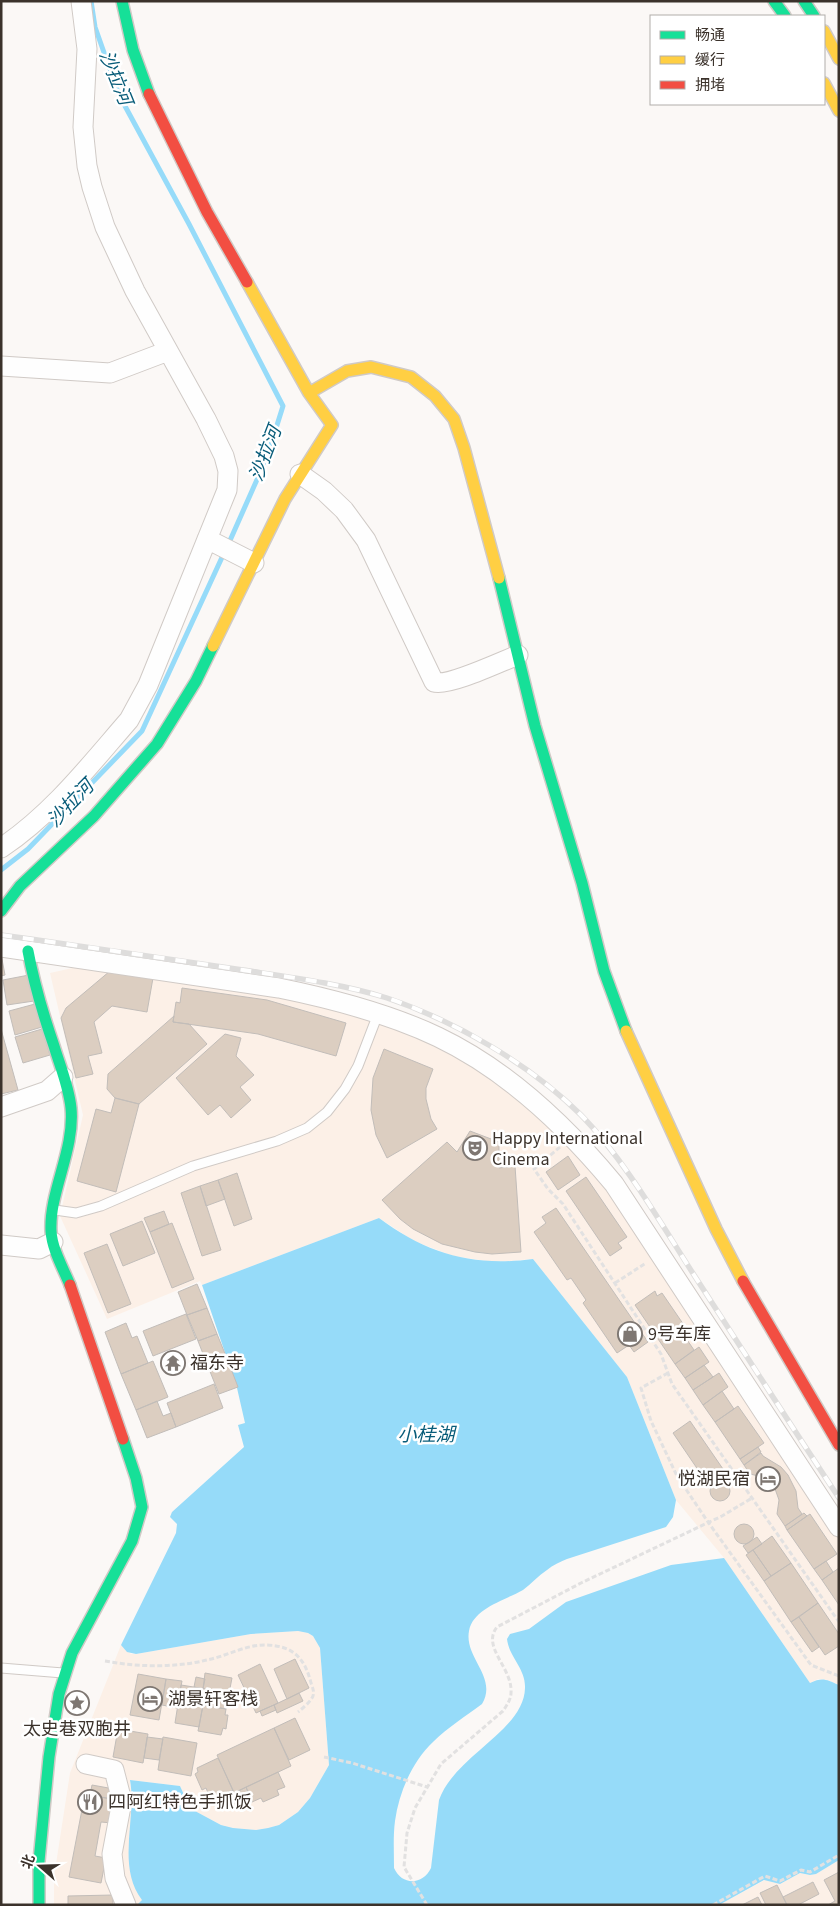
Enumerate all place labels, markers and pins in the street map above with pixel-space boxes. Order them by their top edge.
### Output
place label: Happy International Cinema [492,1126,643,1172]
theatre icon: Happy International Cinema [462,1135,488,1161]
shop icon: 9号车库 [617,1321,643,1347]
place label: 9号车库 [648,1322,711,1347]
temple icon: 福东寺 [160,1350,186,1376]
place label: 福东寺 [190,1351,244,1376]
hotel icon: 悦湖民宿 [755,1466,781,1492]
place label: 悦湖民宿 [678,1467,750,1492]
hotel icon: 湖景轩客栈 [137,1686,163,1712]
place label: 湖景轩客栈 [168,1687,258,1712]
place icon: 太史巷双胞井 [64,1690,90,1716]
place label: 太史巷双胞井 [23,1717,131,1742]
restaurant icon: 四阿红特色手抓饭 [77,1789,103,1815]
place label: 四阿红特色手抓饭 [108,1790,252,1815]

